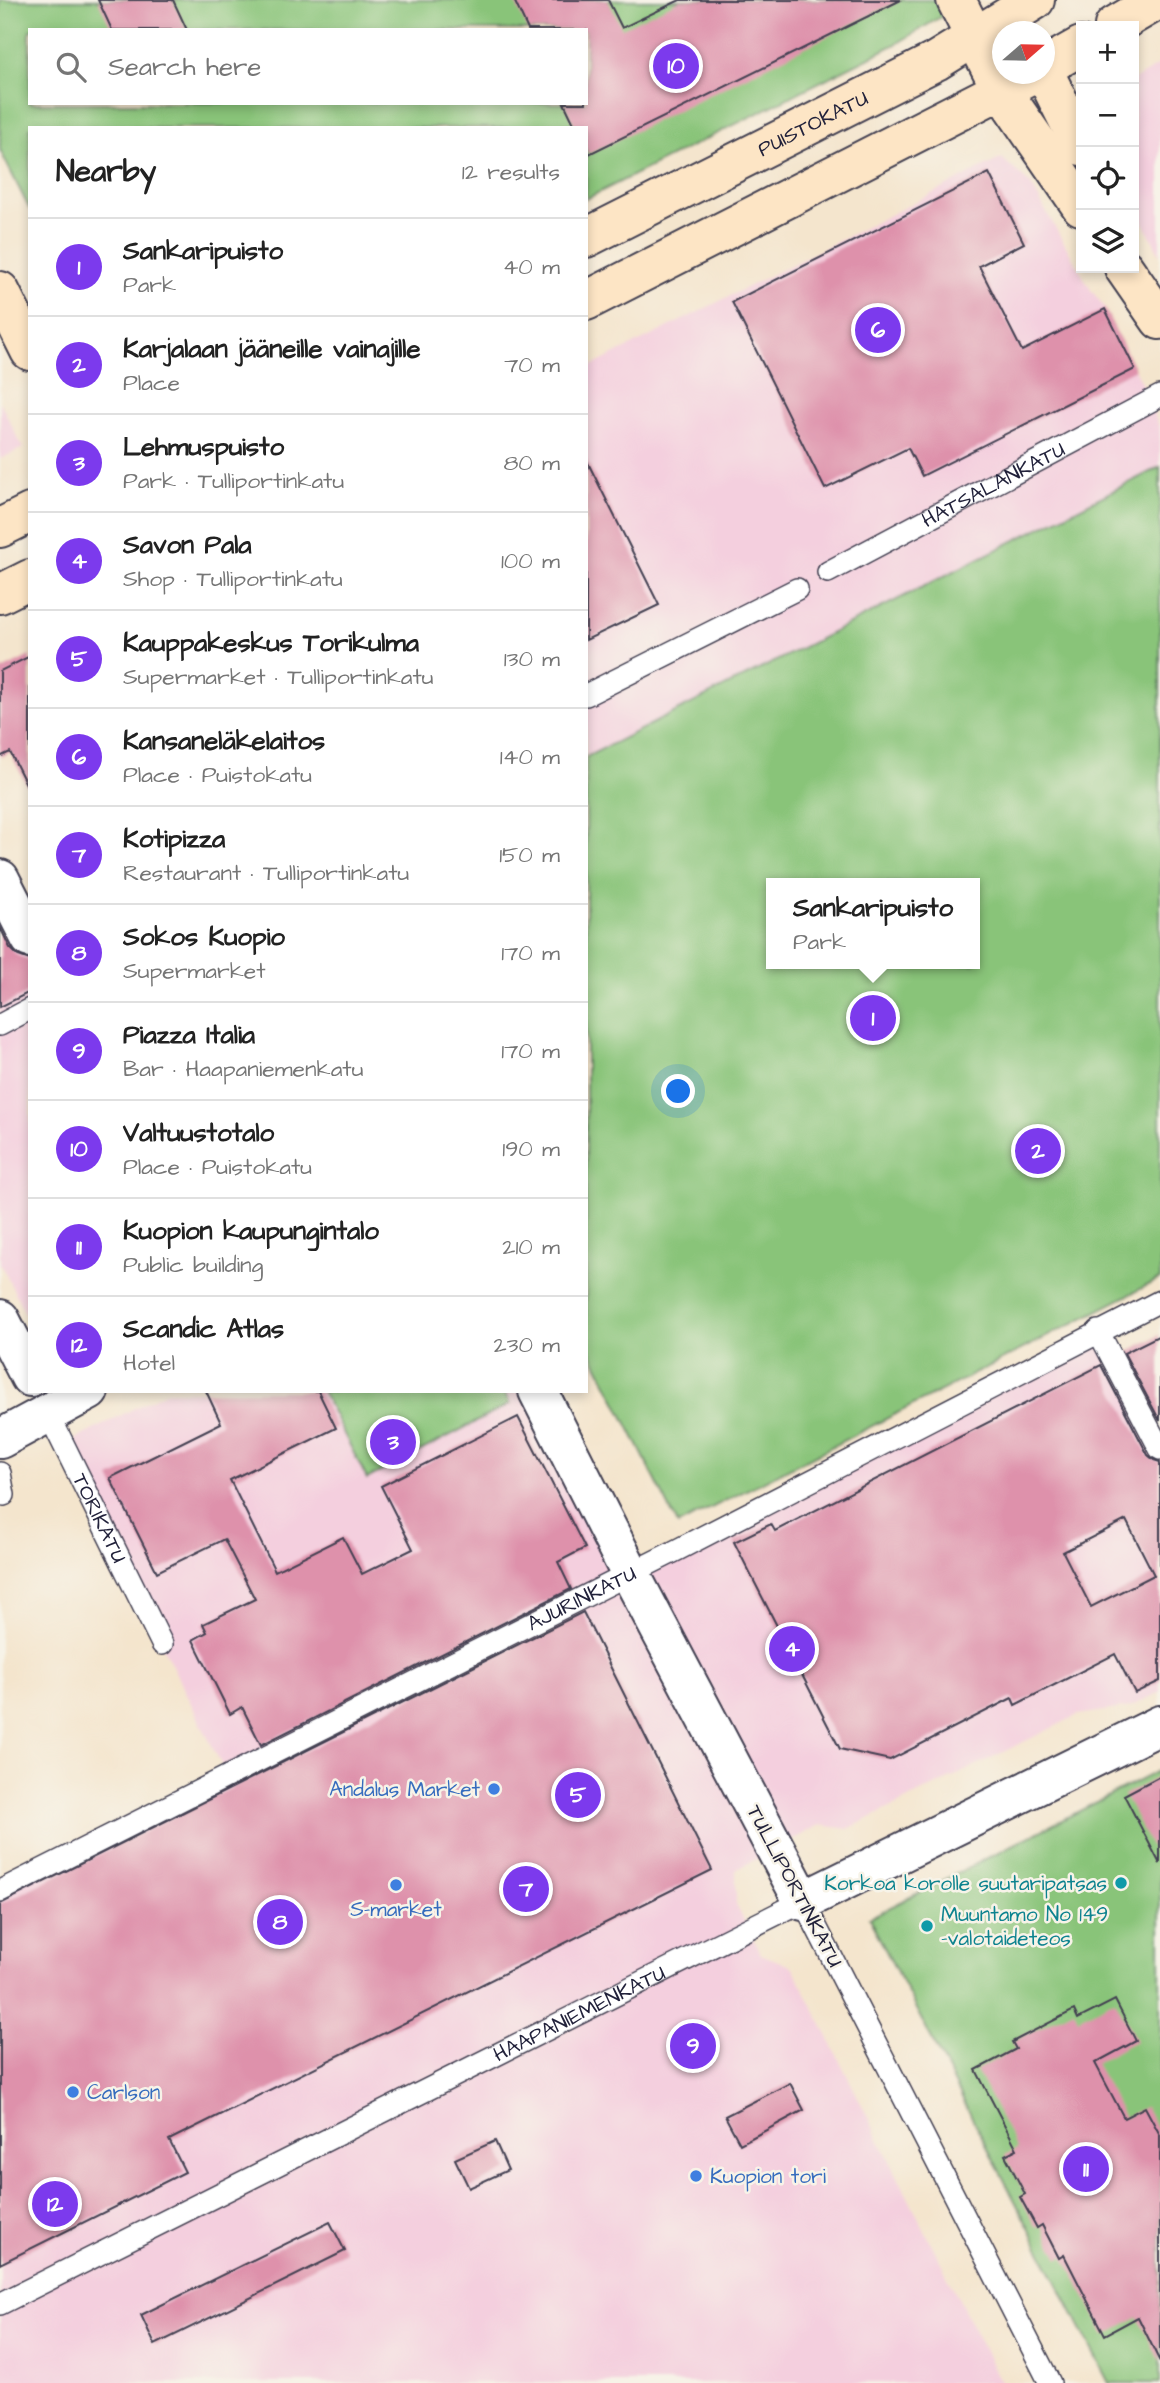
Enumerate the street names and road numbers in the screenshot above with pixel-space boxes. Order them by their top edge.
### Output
street label: PUISTOKATU [753,84,873,164]
street label: HATSALANKATU [917,435,1070,535]
street label: TORIKATU [65,1468,134,1568]
street label: AJURINKATU [522,1559,641,1638]
street label: TULLIPORTINKATU [739,1800,850,1973]
street label: HAAPANIEMENKATU [488,1958,670,2069]

